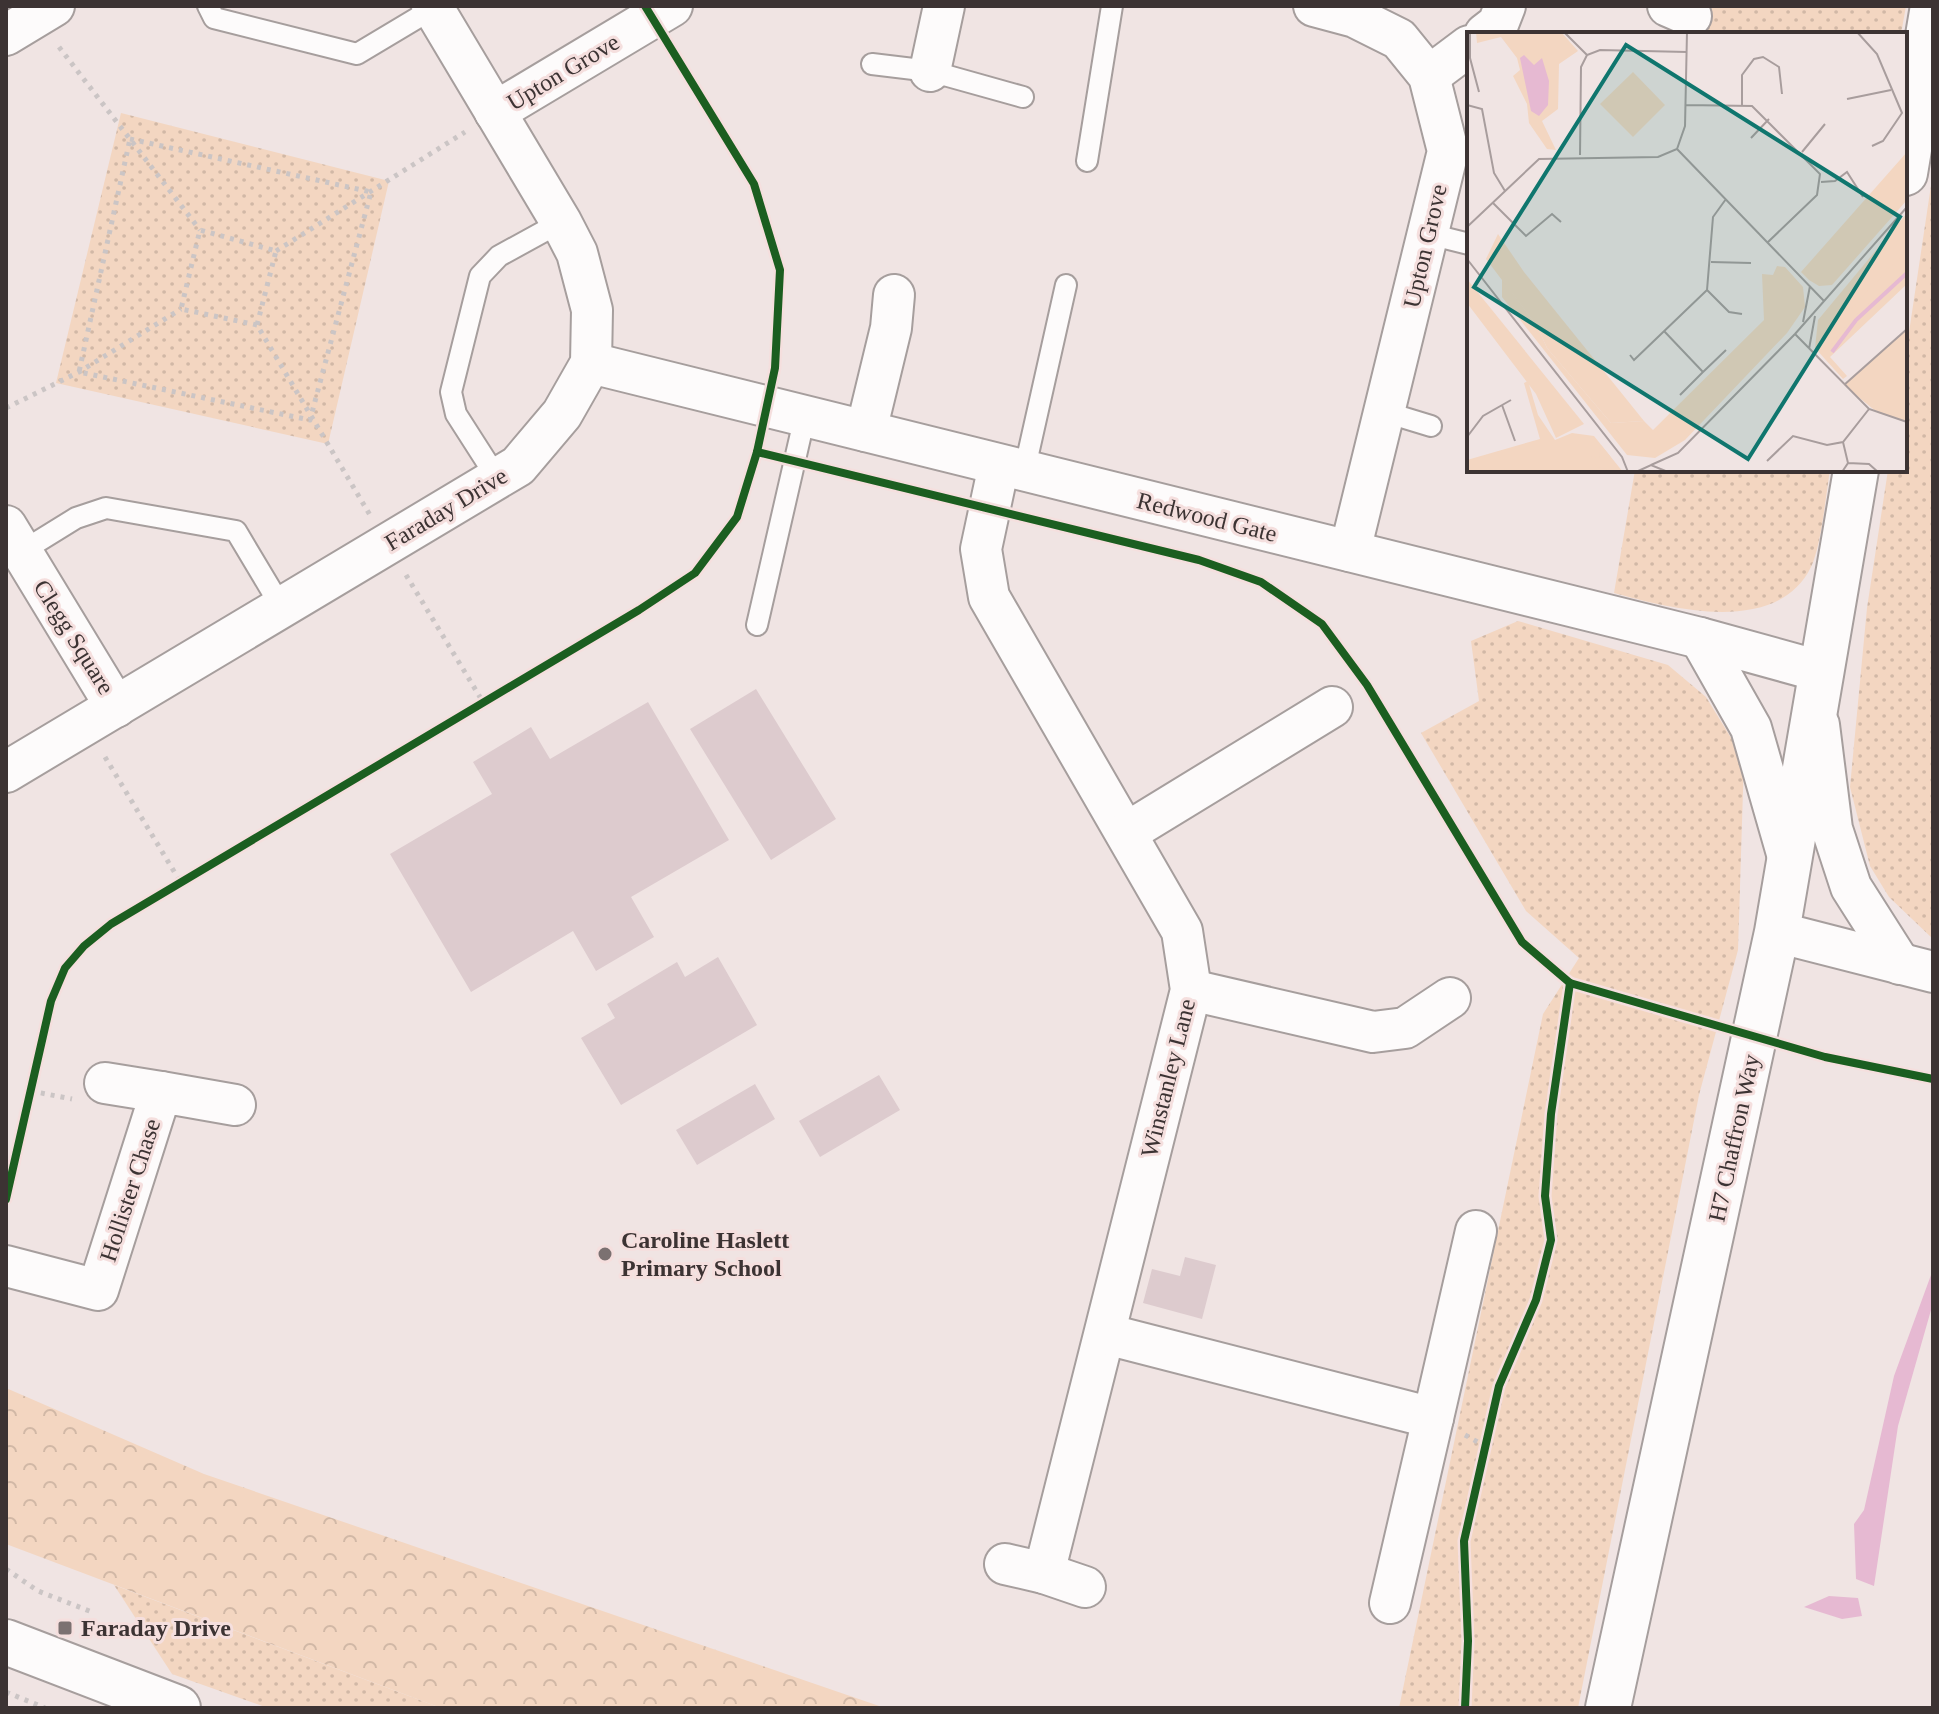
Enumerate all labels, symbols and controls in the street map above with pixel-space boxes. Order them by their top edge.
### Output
street label: Upton Grove [502,28,624,116]
inset map [1467,32,1907,472]
street label: Upton Grove [1398,182,1452,310]
street label: Faraday Drive [380,462,512,556]
street label: Redwood Gate [1134,487,1280,547]
street label: Clegg Square [29,575,119,699]
street label: Winstanley Lane [1136,996,1200,1160]
street label: H7 Chaffron Way [1704,1052,1764,1224]
street label: Hollister Chase [95,1115,165,1265]
place label: Caroline Haslett Primary School [621,1227,789,1281]
marker: Caroline Haslett Primary School [596,1245,614,1263]
place label: Faraday Drive [81,1615,231,1641]
marker: Faraday Drive [56,1619,74,1637]

